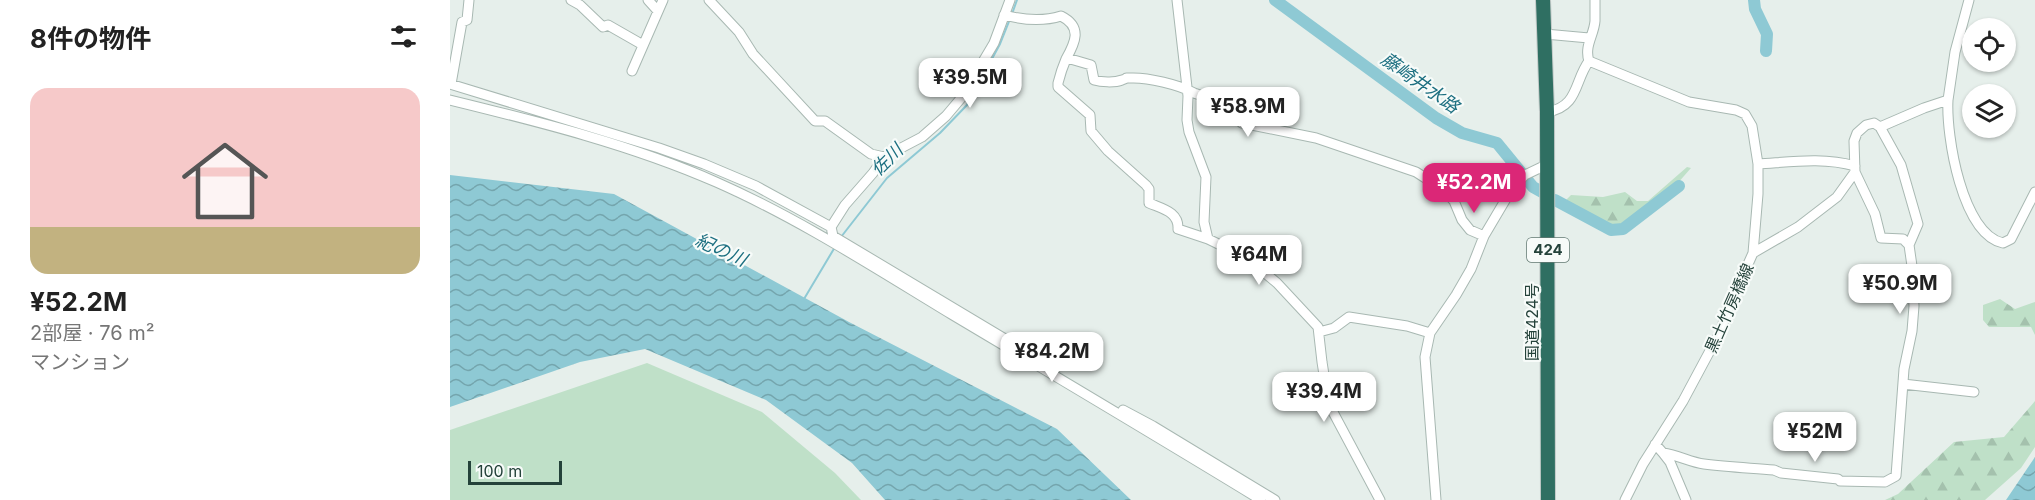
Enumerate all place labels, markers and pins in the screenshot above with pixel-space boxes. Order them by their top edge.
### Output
pin: ¥39.5M [921,58,1019,109]
pin: ¥58.9M [1199,87,1297,138]
pin: ¥52.2M [1425,163,1523,214]
pin: ¥64M [1223,235,1295,286]
pin: ¥50.9M [1851,264,1949,315]
pin: ¥84.2M [1003,332,1101,383]
pin: ¥39.4M [1275,372,1373,423]
pin: ¥52M [1779,412,1851,463]

